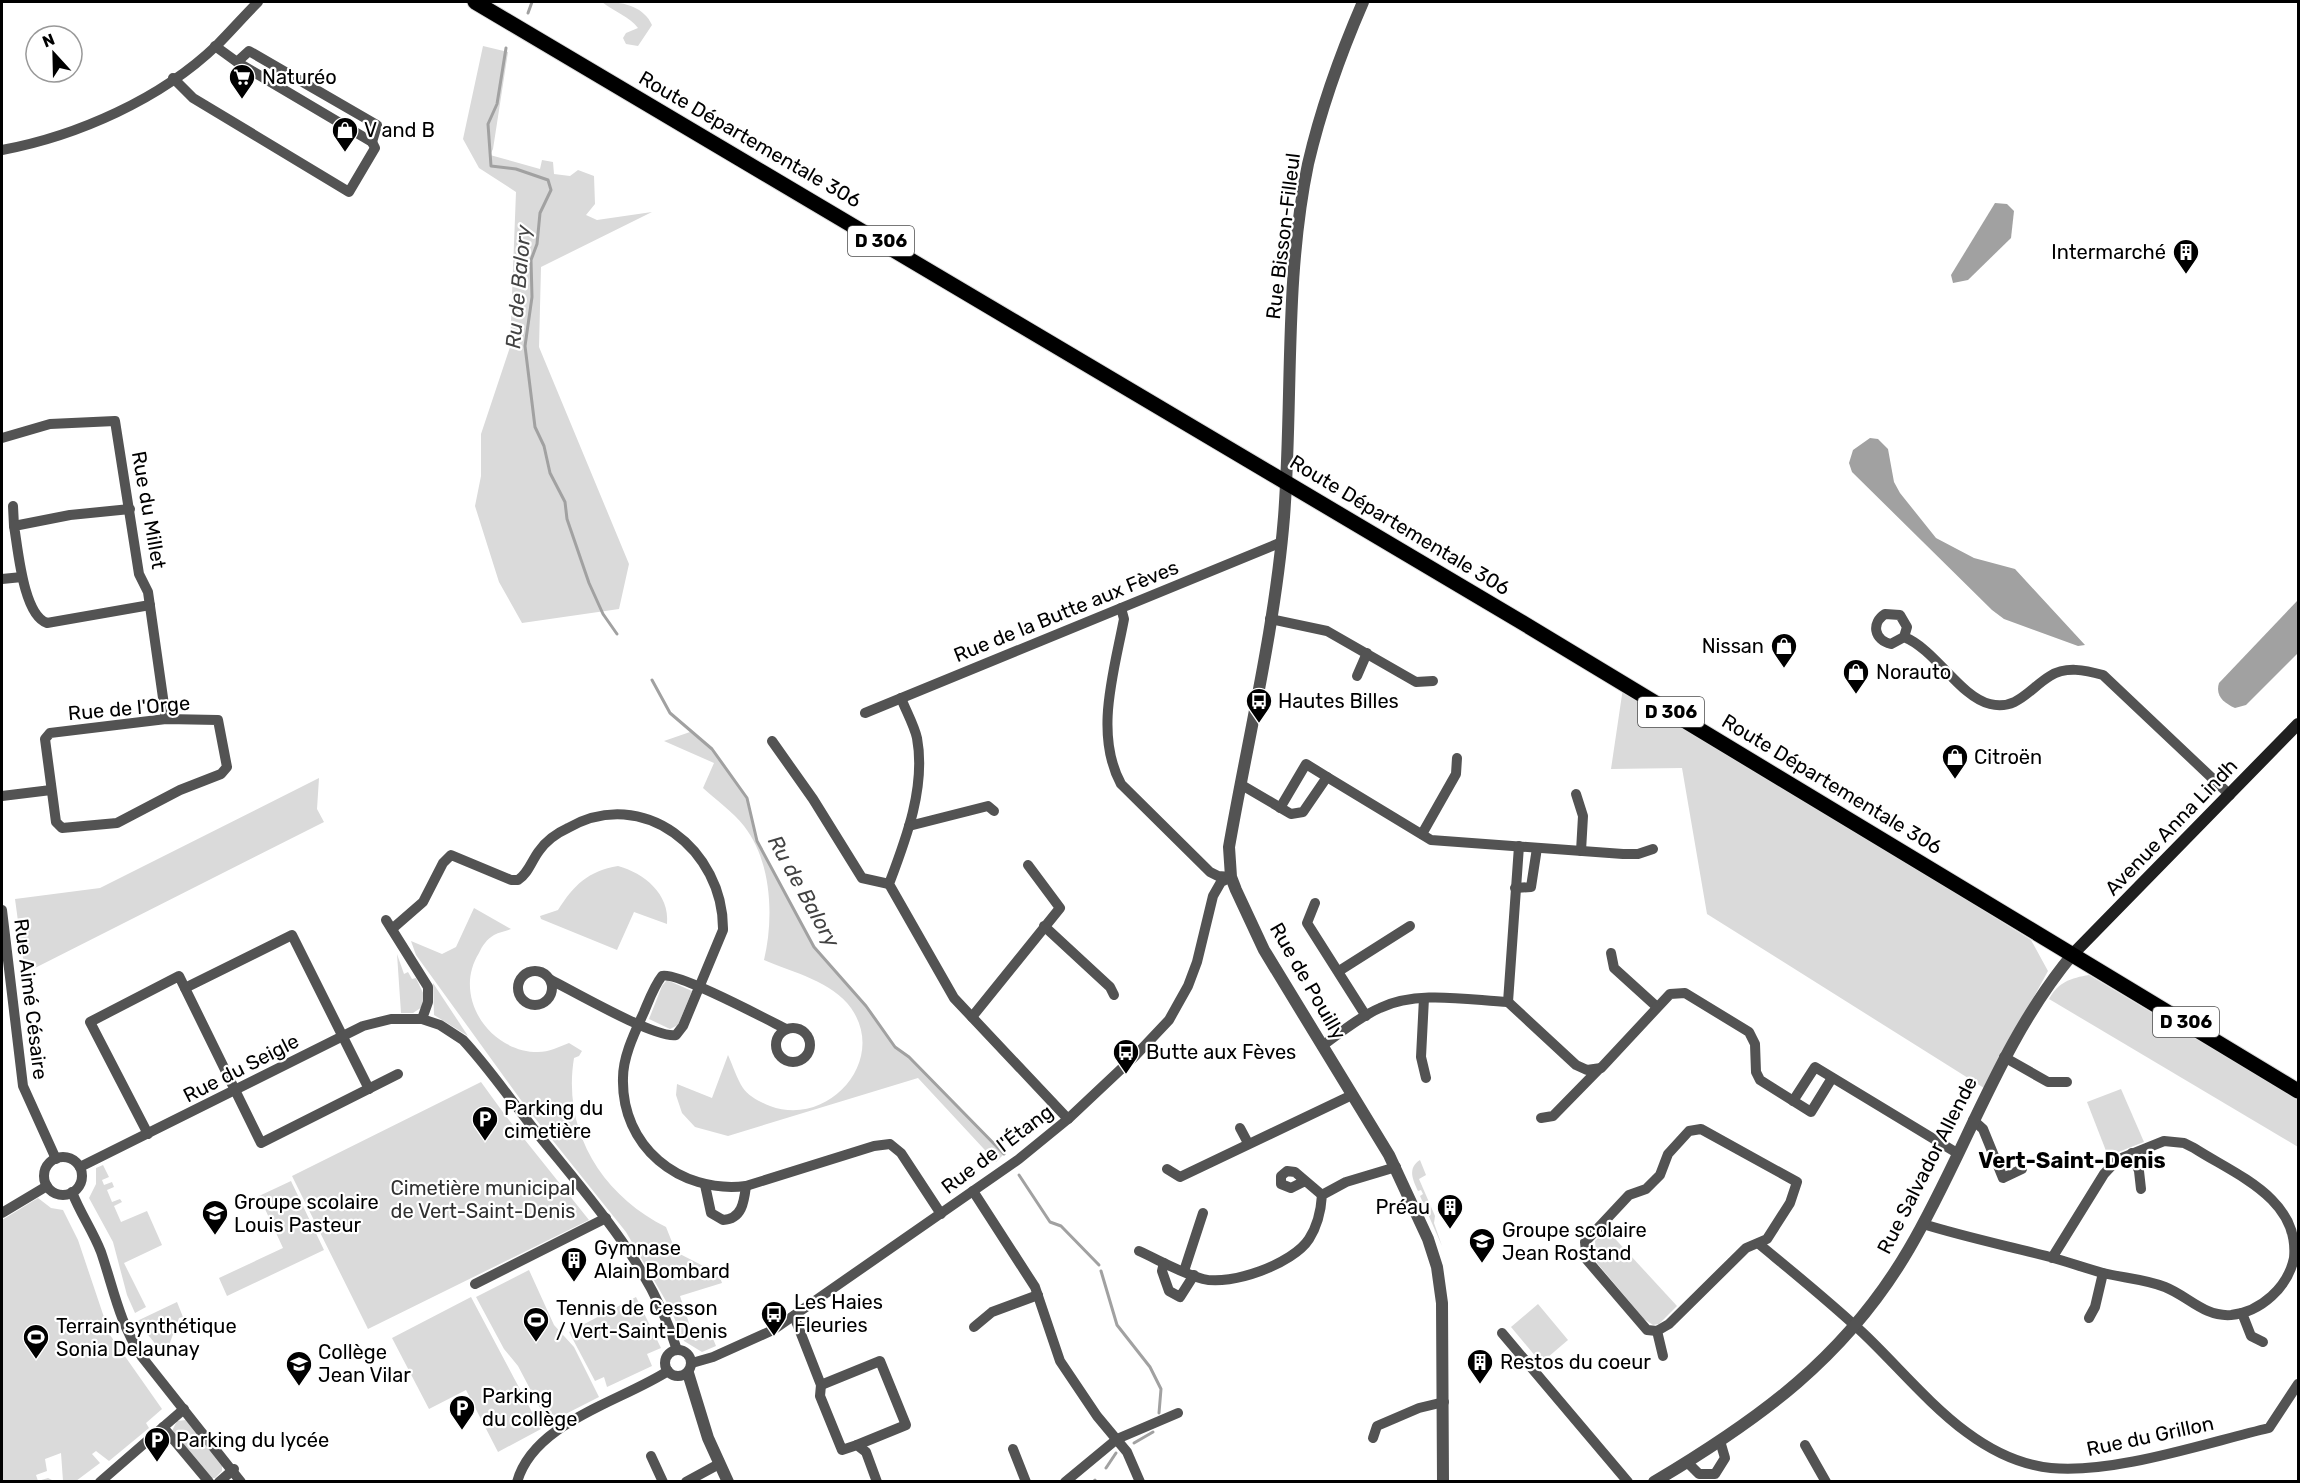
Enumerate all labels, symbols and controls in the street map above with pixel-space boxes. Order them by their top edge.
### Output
north arrow [24,24,84,84]
text: N [40,30,57,52]
supermarket icon: Naturéo [227,62,257,100]
place label: Naturéo [262,65,337,89]
street label: Route Départementale 306 [635,65,865,213]
shop icon: V and B [330,115,360,153]
place label: V and B [364,118,435,142]
street label: Rue Bisson-Filleul [1261,151,1305,321]
water label: Ru de Balory [500,223,536,350]
road number: D 306 [848,226,914,256]
building icon: Intermarché [2171,237,2201,275]
place label: Intermarché [2051,240,2166,264]
street label: Rue du Millet [127,449,171,571]
street label: Route Départementale 306 [1286,450,1514,600]
street label: Rue de la Butte aux Fèves [950,555,1182,667]
shop icon: Nissan [1769,631,1799,669]
place label: Nissan [1702,634,1764,658]
shop icon: Norauto [1841,657,1871,695]
place label: Norauto [1876,660,1951,684]
bus stop icon: Hautes Billes [1244,686,1274,724]
place label: Hautes Billes [1278,689,1399,713]
street label: Rue de l'Orge [67,691,191,725]
road number: D 306 [1638,697,1704,727]
street label: Route Départementale 306 [1718,709,1946,859]
shop icon: Citroën [1940,742,1970,780]
place label: Citroën [1974,745,2042,769]
street label: Avenue Anna Lindh [2100,754,2242,900]
water label: Ru de Balory [763,831,846,953]
street label: Rue Aimé Césaire [9,917,53,1081]
street label: Rue de Pouilly [1265,918,1351,1044]
road number: D 306 [2153,1007,2219,1037]
street label: Rue du Seigle [179,1029,303,1107]
bus stop icon: Butte aux Fèves [1111,1037,1141,1075]
place label: Butte aux Fèves [1146,1040,1296,1064]
street label: Rue Salvador Allende [1872,1072,1982,1258]
place label: Parking du cimetière [504,1096,603,1143]
street label: Rue de l'Étang [937,1099,1057,1199]
parking icon: Parking du cimetière [470,1104,500,1142]
district label: Vert-Saint-Denis [1978,1147,2166,1174]
park label: Cimetière municipal de Vert-Saint-Denis [391,1176,575,1223]
place label: Groupe scolaire Louis Pasteur [234,1190,379,1237]
building icon: Préau [1435,1192,1465,1230]
place label: Préau [1375,1195,1430,1219]
school or university icon: Groupe scolaire Louis Pasteur [200,1198,230,1236]
place label: Groupe scolaire Jean Rostand [1502,1218,1647,1265]
school or university icon: Groupe scolaire Jean Rostand [1467,1226,1497,1264]
place label: Gymnase Alain Bombard [594,1236,730,1283]
building icon: Gymnase Alain Bombard [559,1245,589,1283]
place label: Les Haies Fleuries [794,1290,883,1337]
place label: Tennis de Cesson / Vert-Saint-Denis [556,1296,727,1343]
bus stop icon: Les Haies Fleuries [759,1299,789,1337]
sports icon: Tennis de Cesson / Vert-Saint-Denis [521,1305,551,1343]
place label: Terrain synthétique Sonia Delaunay [56,1314,237,1361]
sports icon: Terrain synthétique Sonia Delaunay [21,1322,51,1360]
place label: Collège Jean Vilar [318,1340,411,1387]
building icon: Restos du coeur [1465,1347,1495,1385]
school or university icon: Collège Jean Vilar [284,1349,314,1387]
place label: Restos du coeur [1500,1350,1651,1374]
place label: Parking du collège [482,1384,577,1431]
parking icon: Parking du collège [447,1393,477,1431]
street label: Rue du Grillon [2084,1411,2216,1461]
parking icon: Parking du lycée [142,1425,172,1463]
place label: Parking du lycée [176,1428,329,1452]

